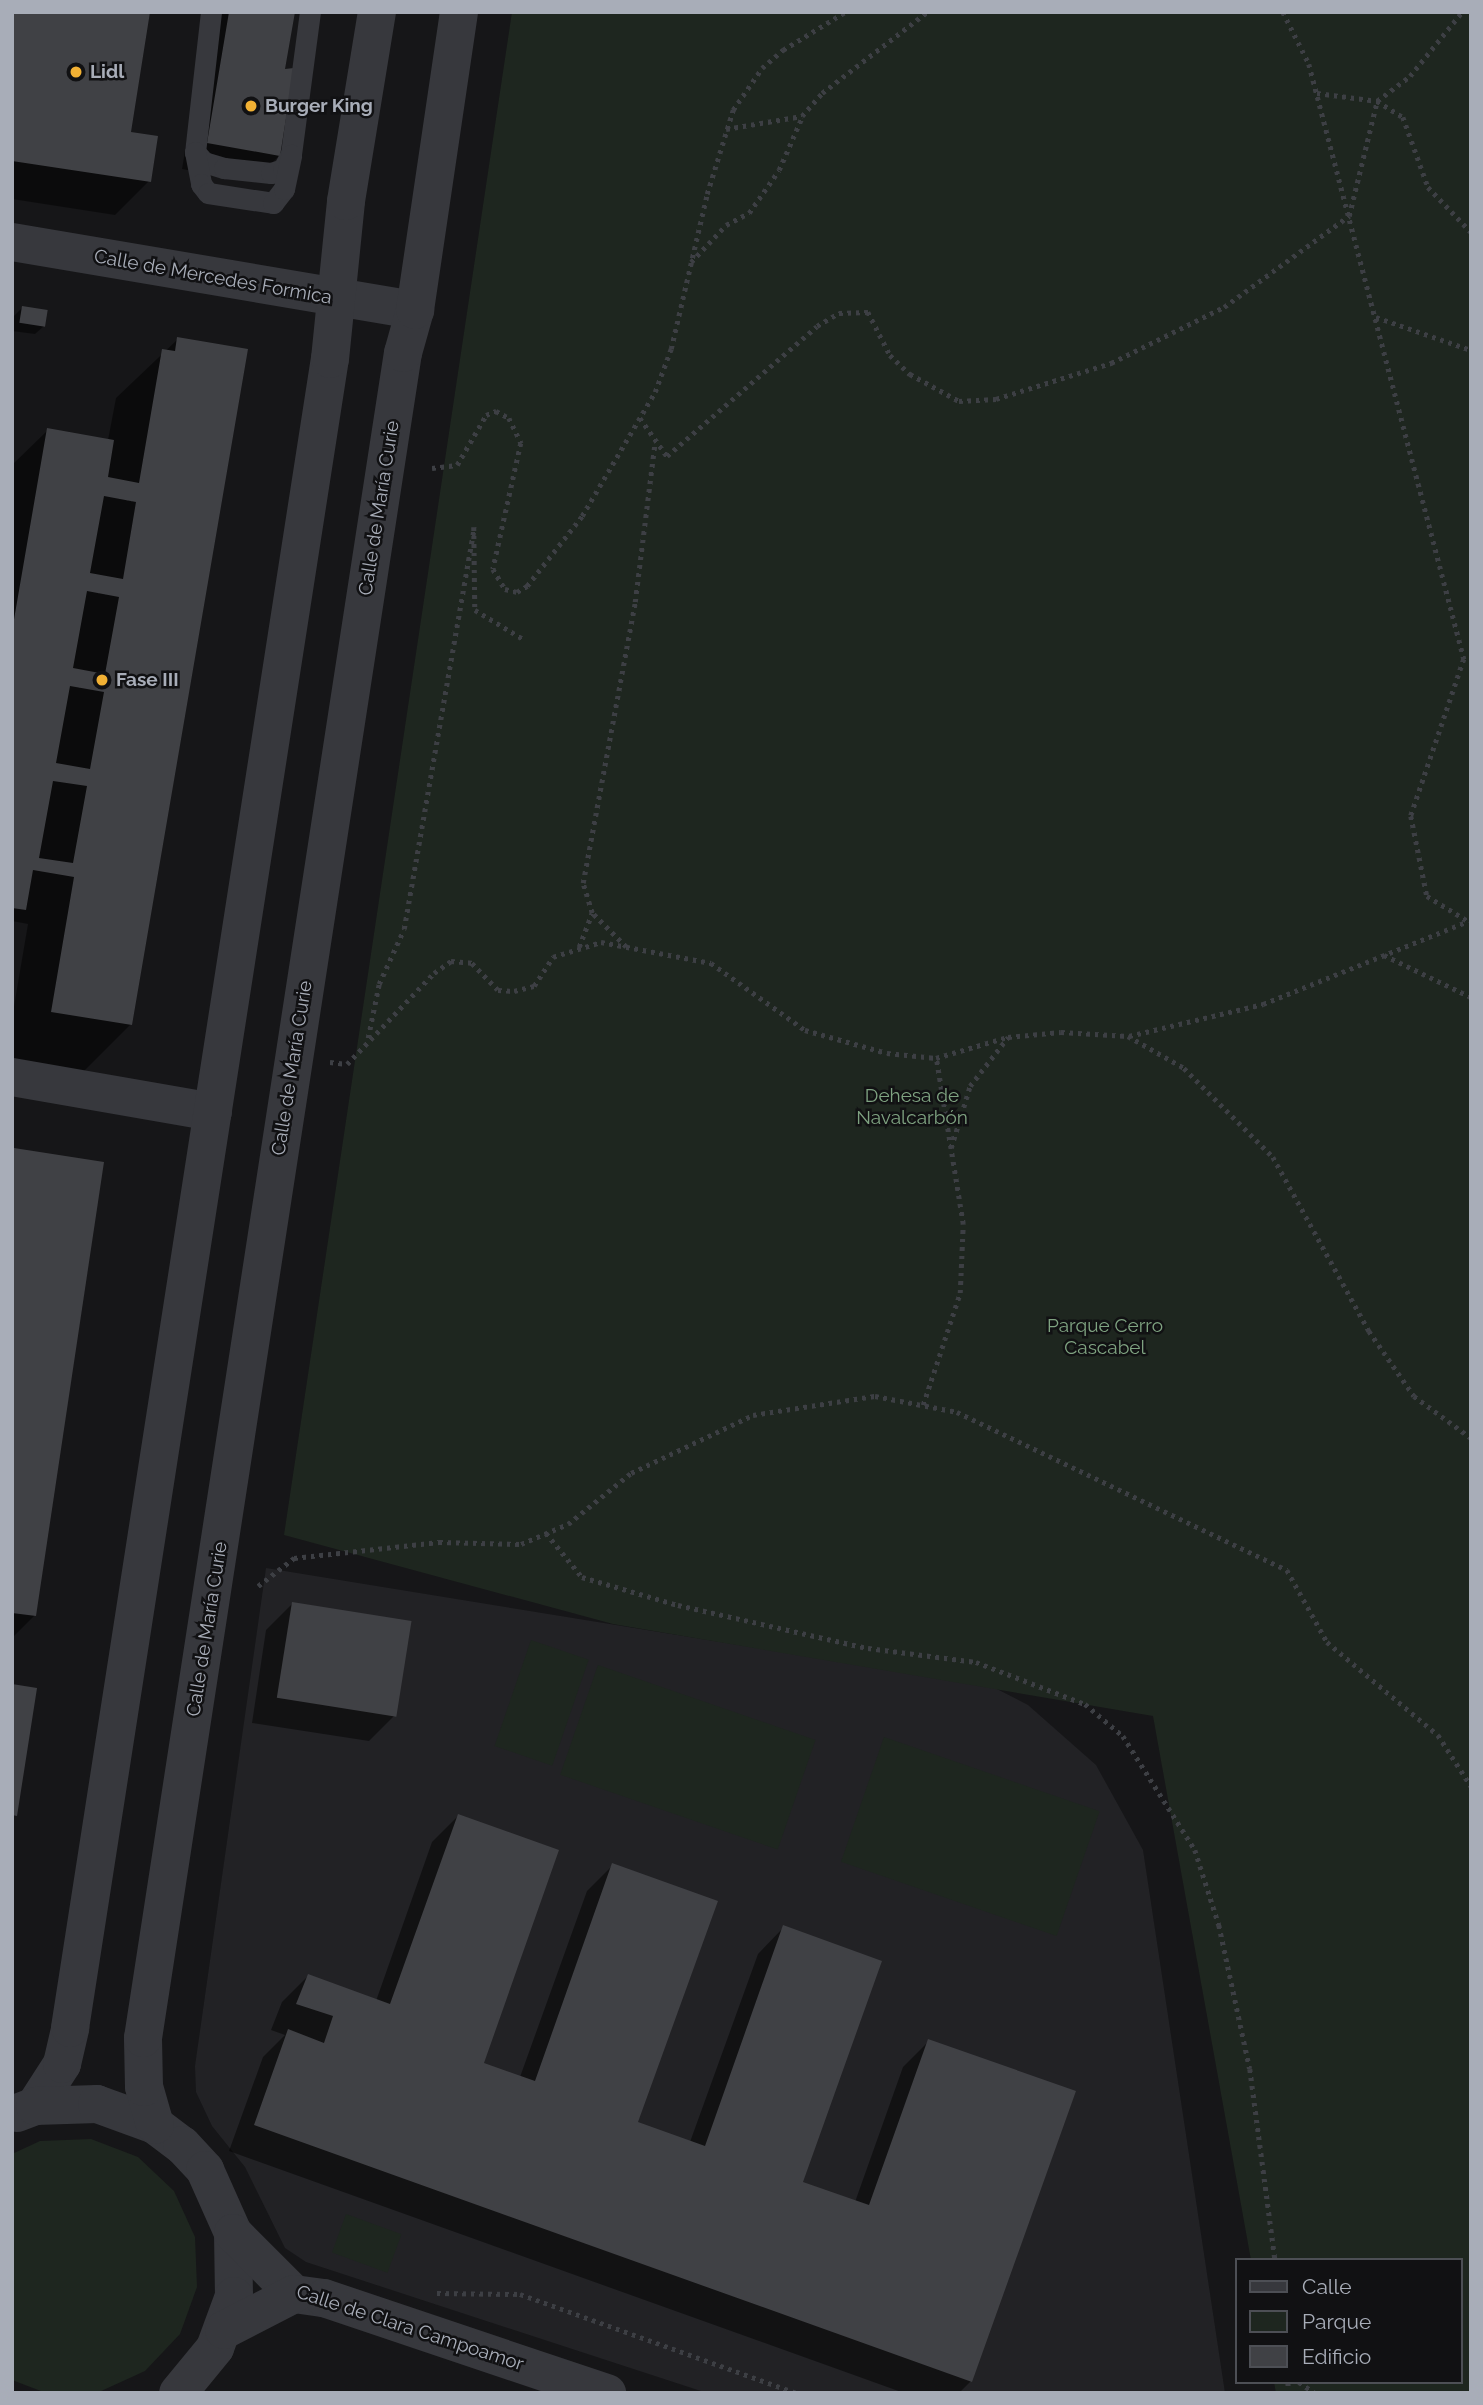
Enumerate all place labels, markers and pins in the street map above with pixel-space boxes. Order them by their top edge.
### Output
place label: Lidl [90,61,124,83]
marker: Lidl [68,64,84,80]
place label: Burger King [265,95,373,117]
marker: Burger King [243,98,259,114]
place label: Fase III [116,669,179,691]
marker: Fase III [94,672,110,688]

